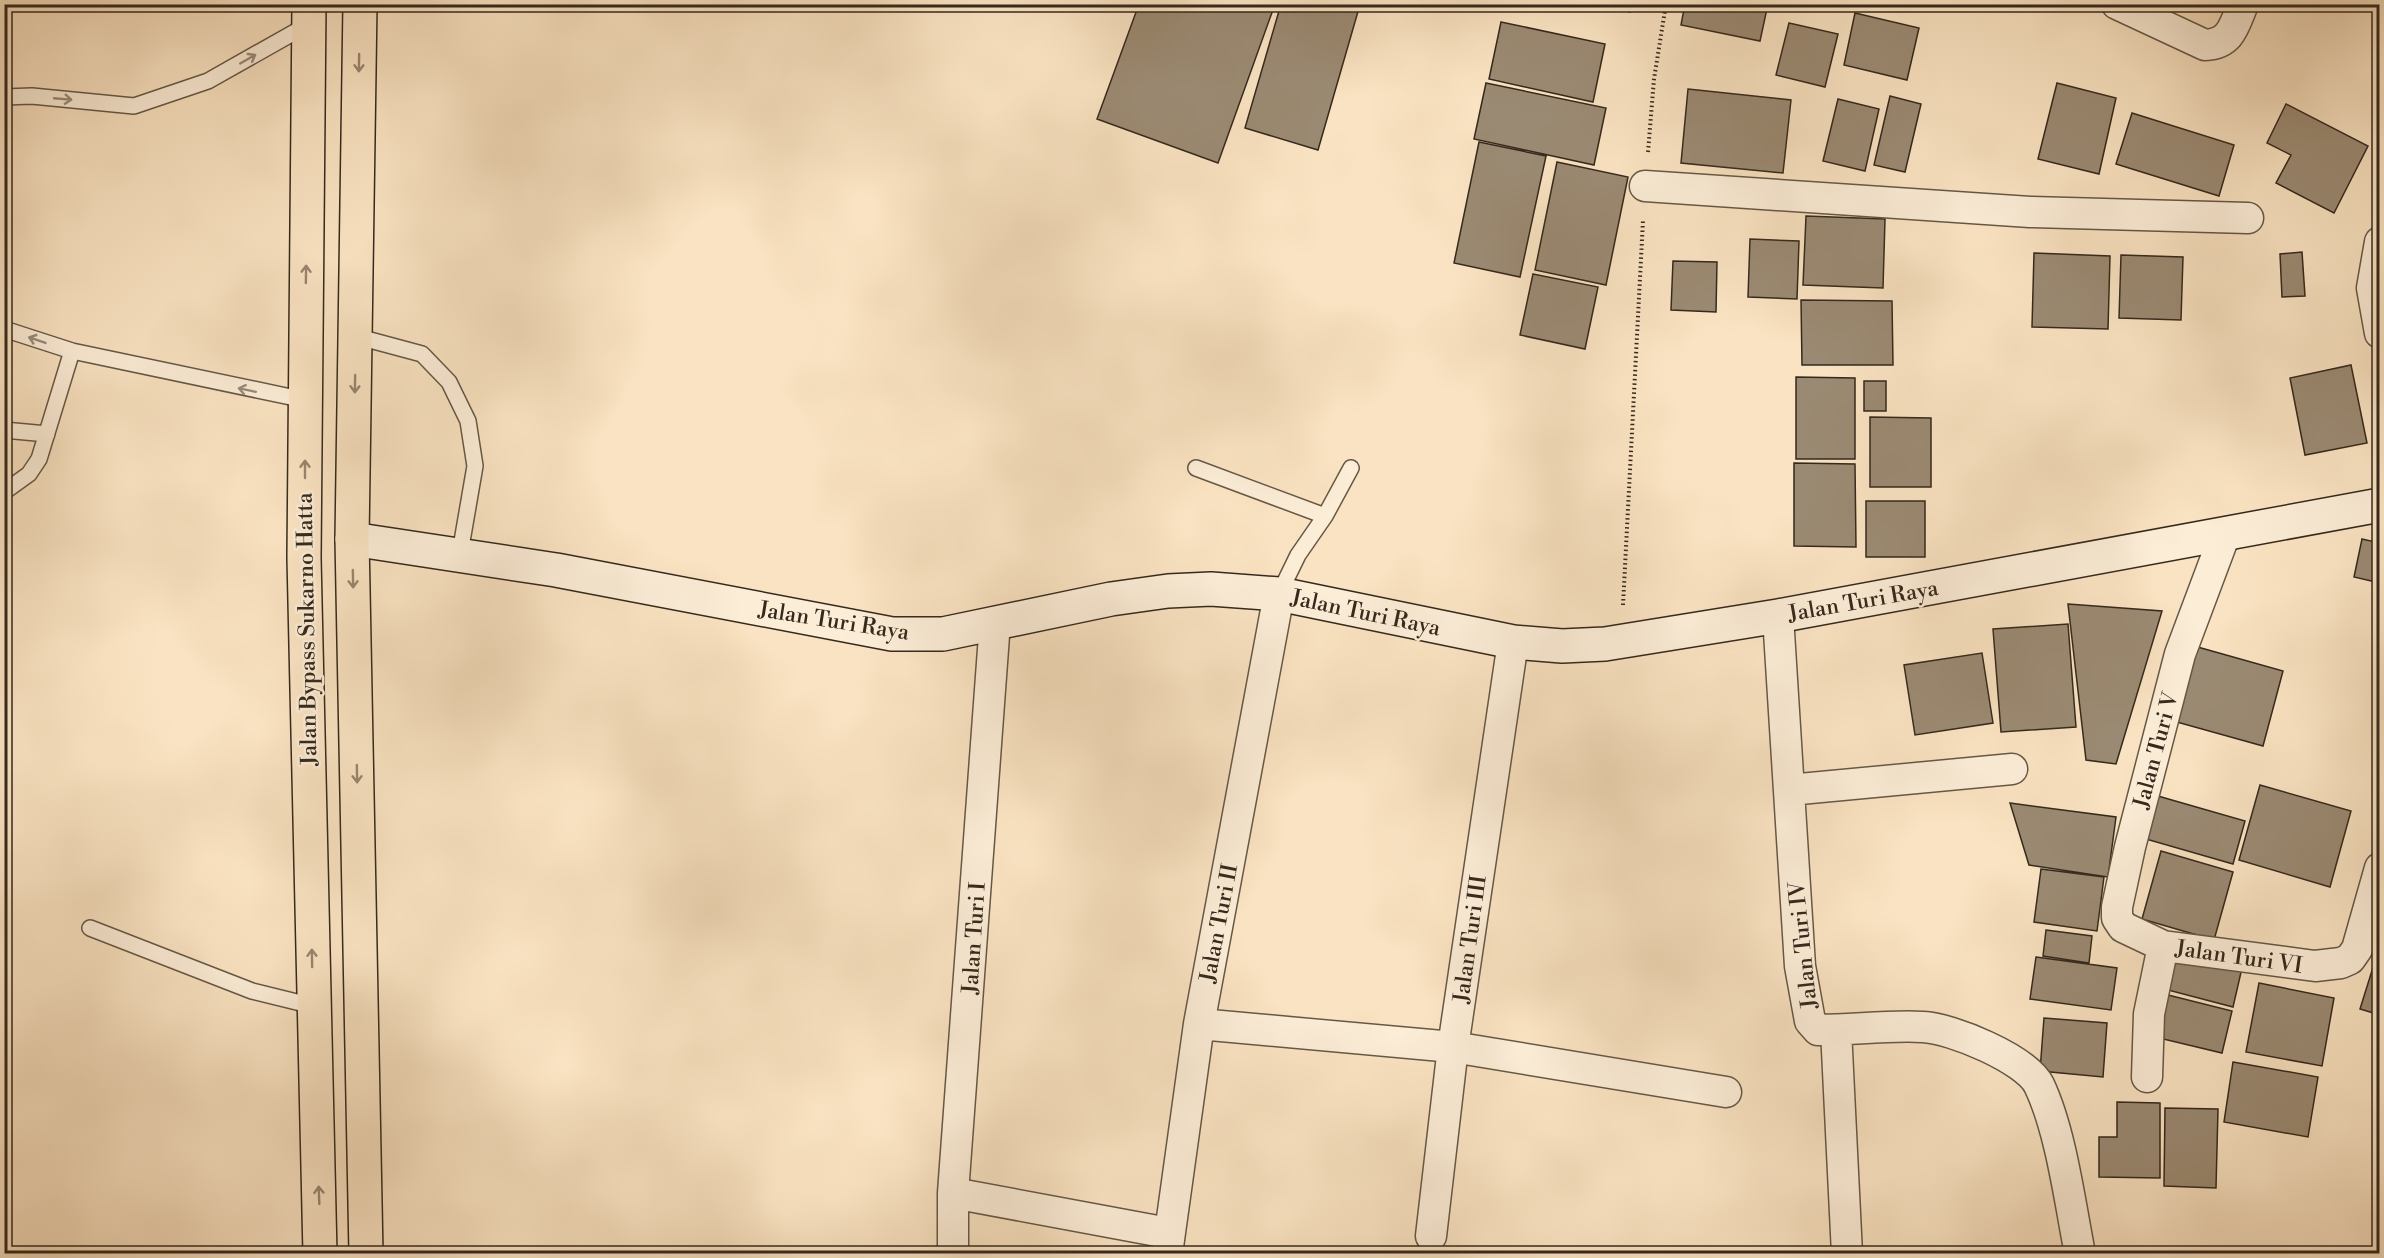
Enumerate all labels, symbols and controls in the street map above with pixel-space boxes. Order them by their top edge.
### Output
one-way arrow [239,52,256,64]
one-way arrow [353,52,365,72]
one-way arrow [52,94,72,105]
one-way arrow [301,265,312,285]
one-way arrow [28,333,47,344]
one-way arrow [349,373,360,393]
one-way arrow [238,383,257,395]
one-way arrow [299,460,310,480]
street label: Jalan Bypass Sukarno Hatta [292,491,323,767]
one-way arrow [347,568,359,588]
street label: Jalan Turi Raya [1785,575,1941,628]
street label: Jalan Turi Raya [1288,584,1444,643]
street label: Jalan Turi Raya [756,596,912,647]
street label: Jalan Turi V [2128,689,2185,813]
one-way arrow [351,763,363,783]
street label: Jalan Turi II [1195,861,1244,986]
street label: Jalan Turi III [1448,873,1493,1006]
street label: Jalan Turi IV [1783,880,1824,1011]
street label: Jalan Turi I [957,881,992,996]
street label: Jalan Turi VI [2173,935,2305,980]
one-way arrow [307,949,318,969]
one-way arrow [313,1186,324,1206]

